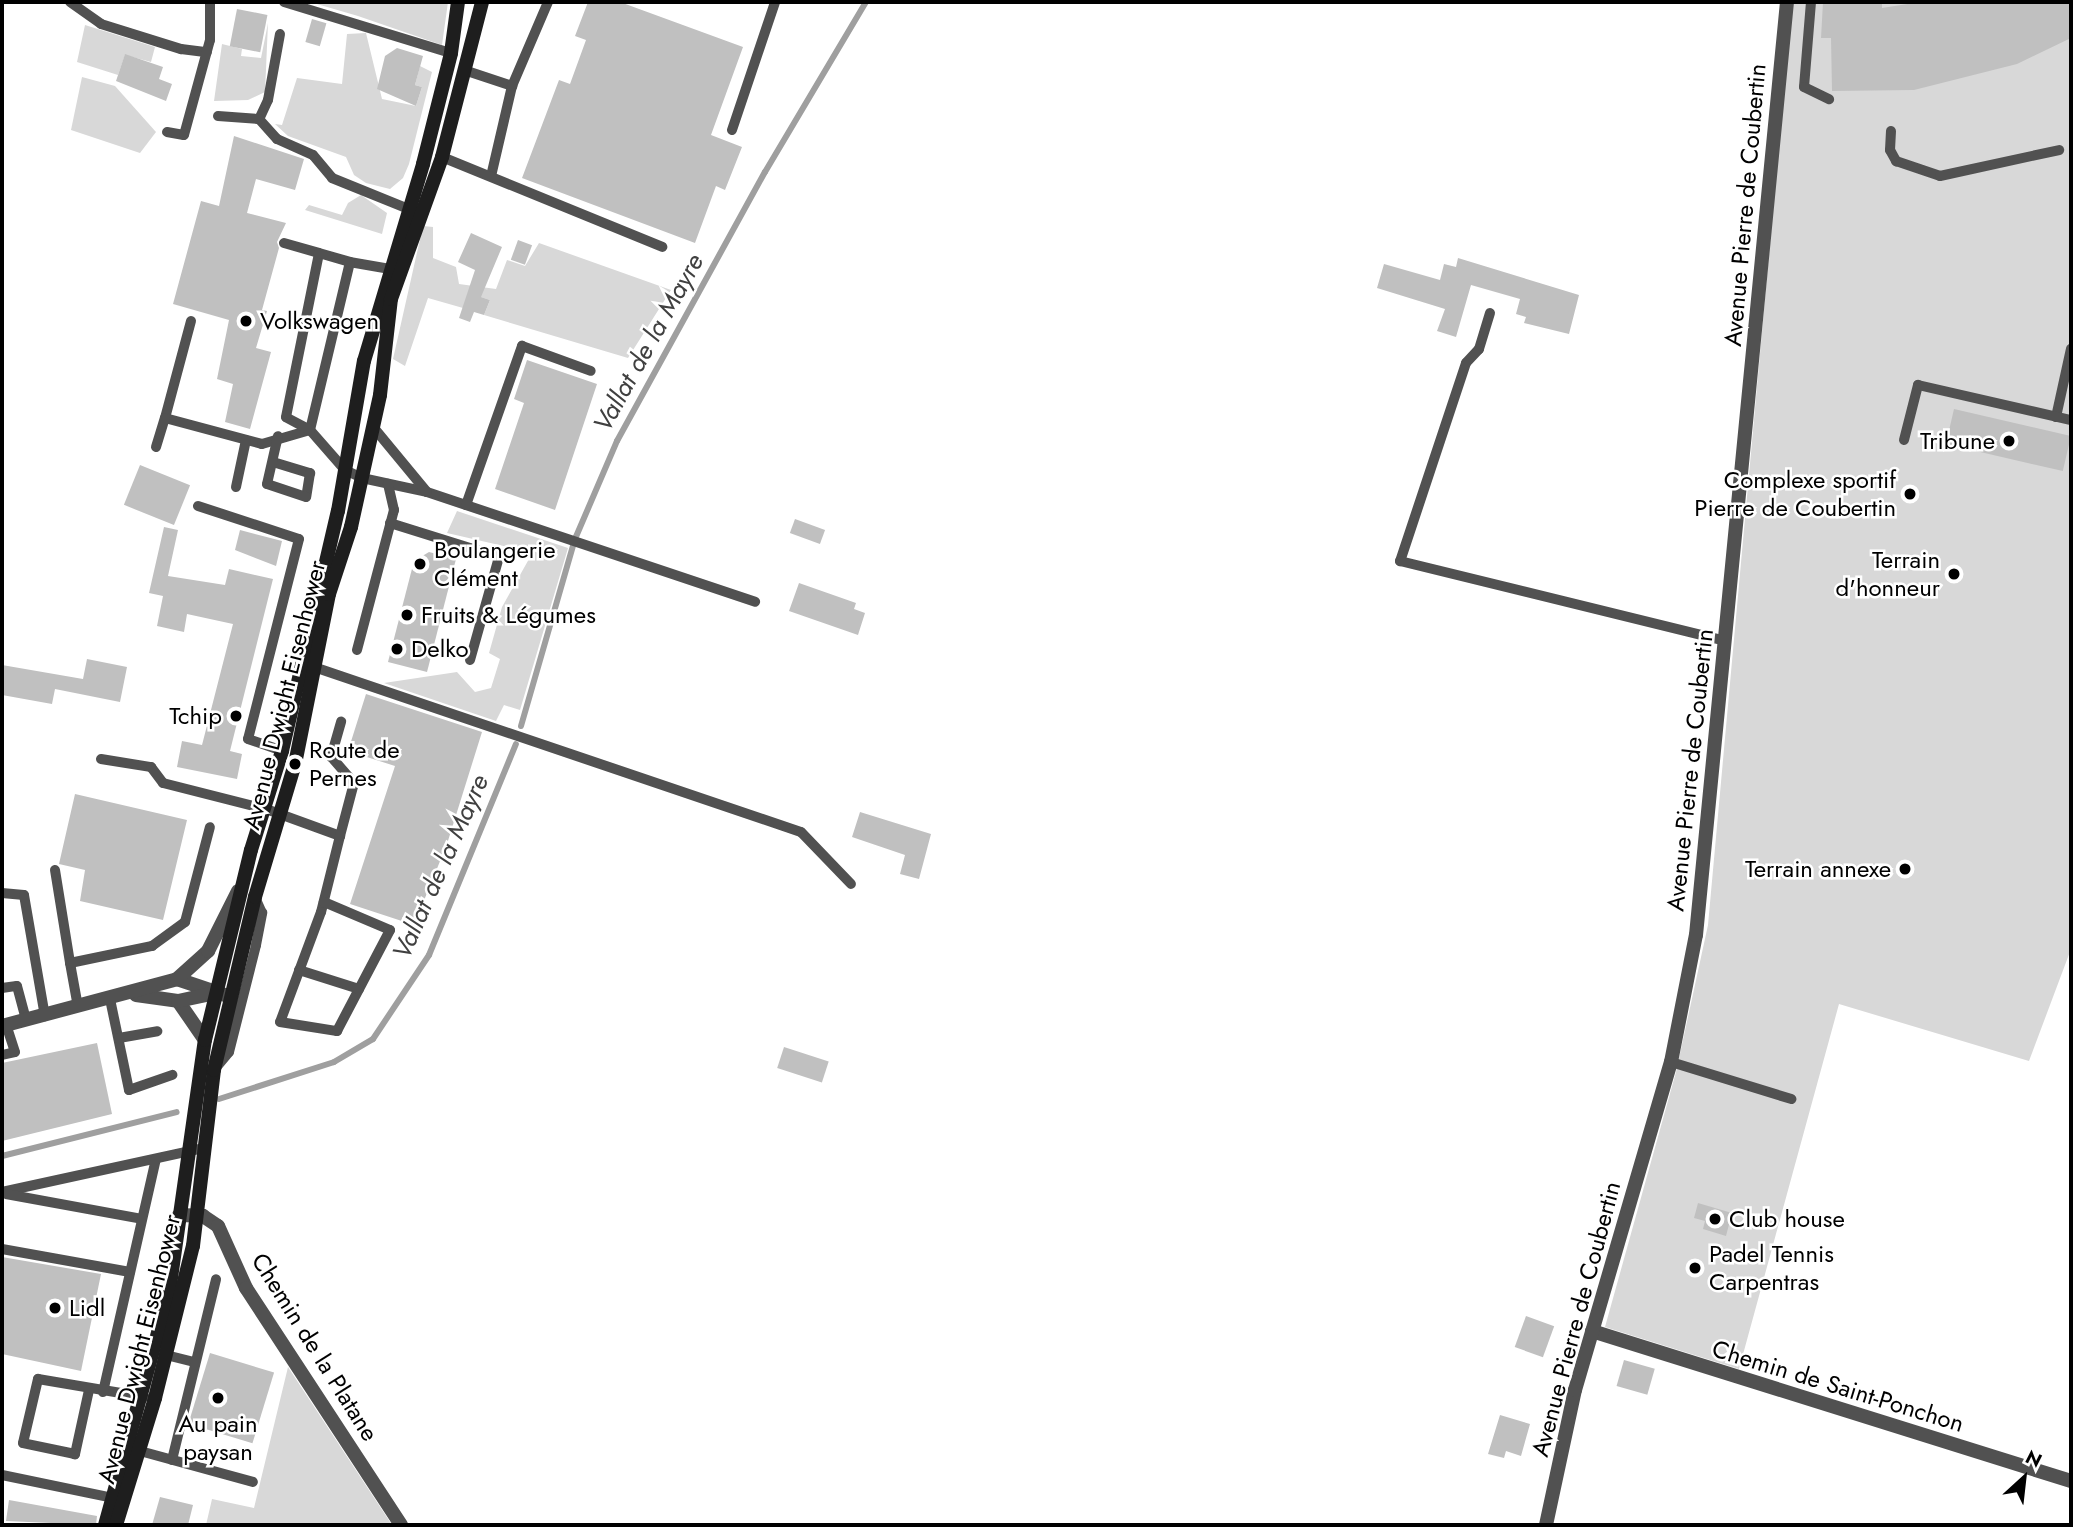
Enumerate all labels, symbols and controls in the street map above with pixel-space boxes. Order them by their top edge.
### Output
street label: Avenue Pierre de Coubertin [1718,62,1772,348]
water label: Vallat de la Mayre [587,249,711,437]
place label: Volkswagen [260,307,379,335]
marker: Volkswagen [238,313,254,329]
place label: Tribune [1920,427,1995,455]
marker: Tribune [2001,433,2017,449]
place label: Complexe sportif Pierre de Coubertin [1694,466,1896,522]
marker: Complexe sportif Pierre de Coubertin [1902,486,1918,502]
place label: Boulangerie Clément [434,536,556,592]
place label: Terrain d'honneur [1835,546,1940,602]
marker: Boulangerie Clément [412,556,428,572]
street label: Avenue Dwight Eisenhower [237,557,331,833]
marker: Terrain d'honneur [1946,566,1962,582]
place label: Fruits & Légumes [421,601,596,629]
marker: Fruits & Légumes [399,607,415,623]
street label: Avenue Pierre de Coubertin [1661,627,1719,913]
place label: Delko [411,635,469,663]
marker: Delko [389,641,405,657]
place label: Tchip [169,702,222,730]
marker: Tchip [228,708,244,724]
place label: Route de Pernes [309,736,400,792]
marker: Route de Pernes [287,756,303,772]
water label: Vallat de la Mayre [386,770,496,964]
place label: Terrain annexe [1745,855,1891,883]
marker: Terrain annexe [1897,861,1913,877]
street label: Avenue Pierre de Coubertin [1525,1178,1627,1460]
place label: Club house [1729,1205,1845,1233]
street label: Avenue Dwight Eisenhower [92,1211,186,1487]
marker: Club house [1707,1211,1723,1227]
place label: Padel Tennis Carpentras [1709,1240,1834,1296]
street label: Chemin de la Platane [246,1248,384,1446]
marker: Padel Tennis Carpentras [1687,1260,1703,1276]
place label: Lidl [69,1294,105,1322]
marker: Lidl [47,1300,63,1316]
street label: Chemin de Saint-Ponchon [1709,1334,1967,1438]
marker: Au pain paysan [210,1390,226,1406]
place label: Au pain paysan [178,1410,258,1466]
north arrow [1989,1443,2059,1513]
text: N [2021,1443,2047,1474]

